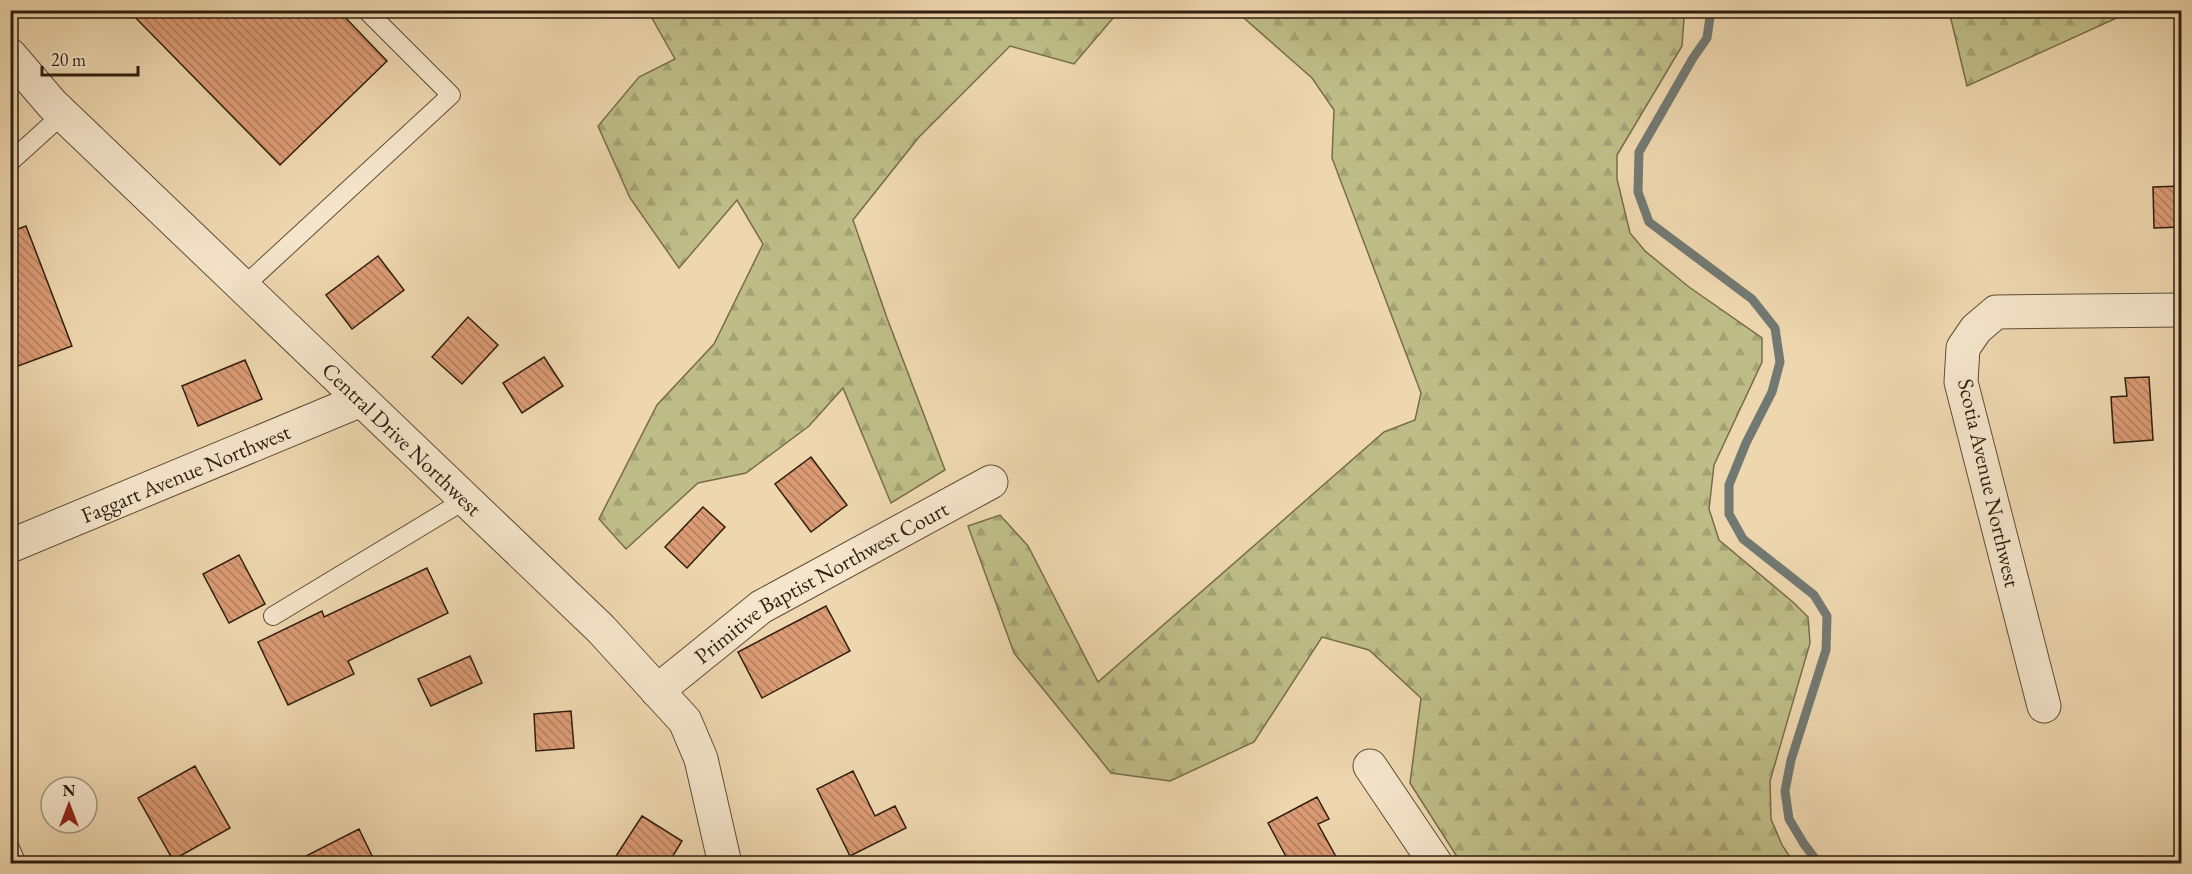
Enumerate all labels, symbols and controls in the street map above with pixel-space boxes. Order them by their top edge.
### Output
scale bar [42,39,138,77]
text: 20 m [51,48,86,71]
street label: Central Drive Northwest [316,356,488,522]
street label: Scotia Avenue Northwest [1951,376,2027,590]
street label: Faggart Avenue Northwest [76,417,295,529]
street label: Primitive Baptist Northwest Court [688,494,953,670]
north arrow [39,775,99,835]
text: N [63,780,76,801]

